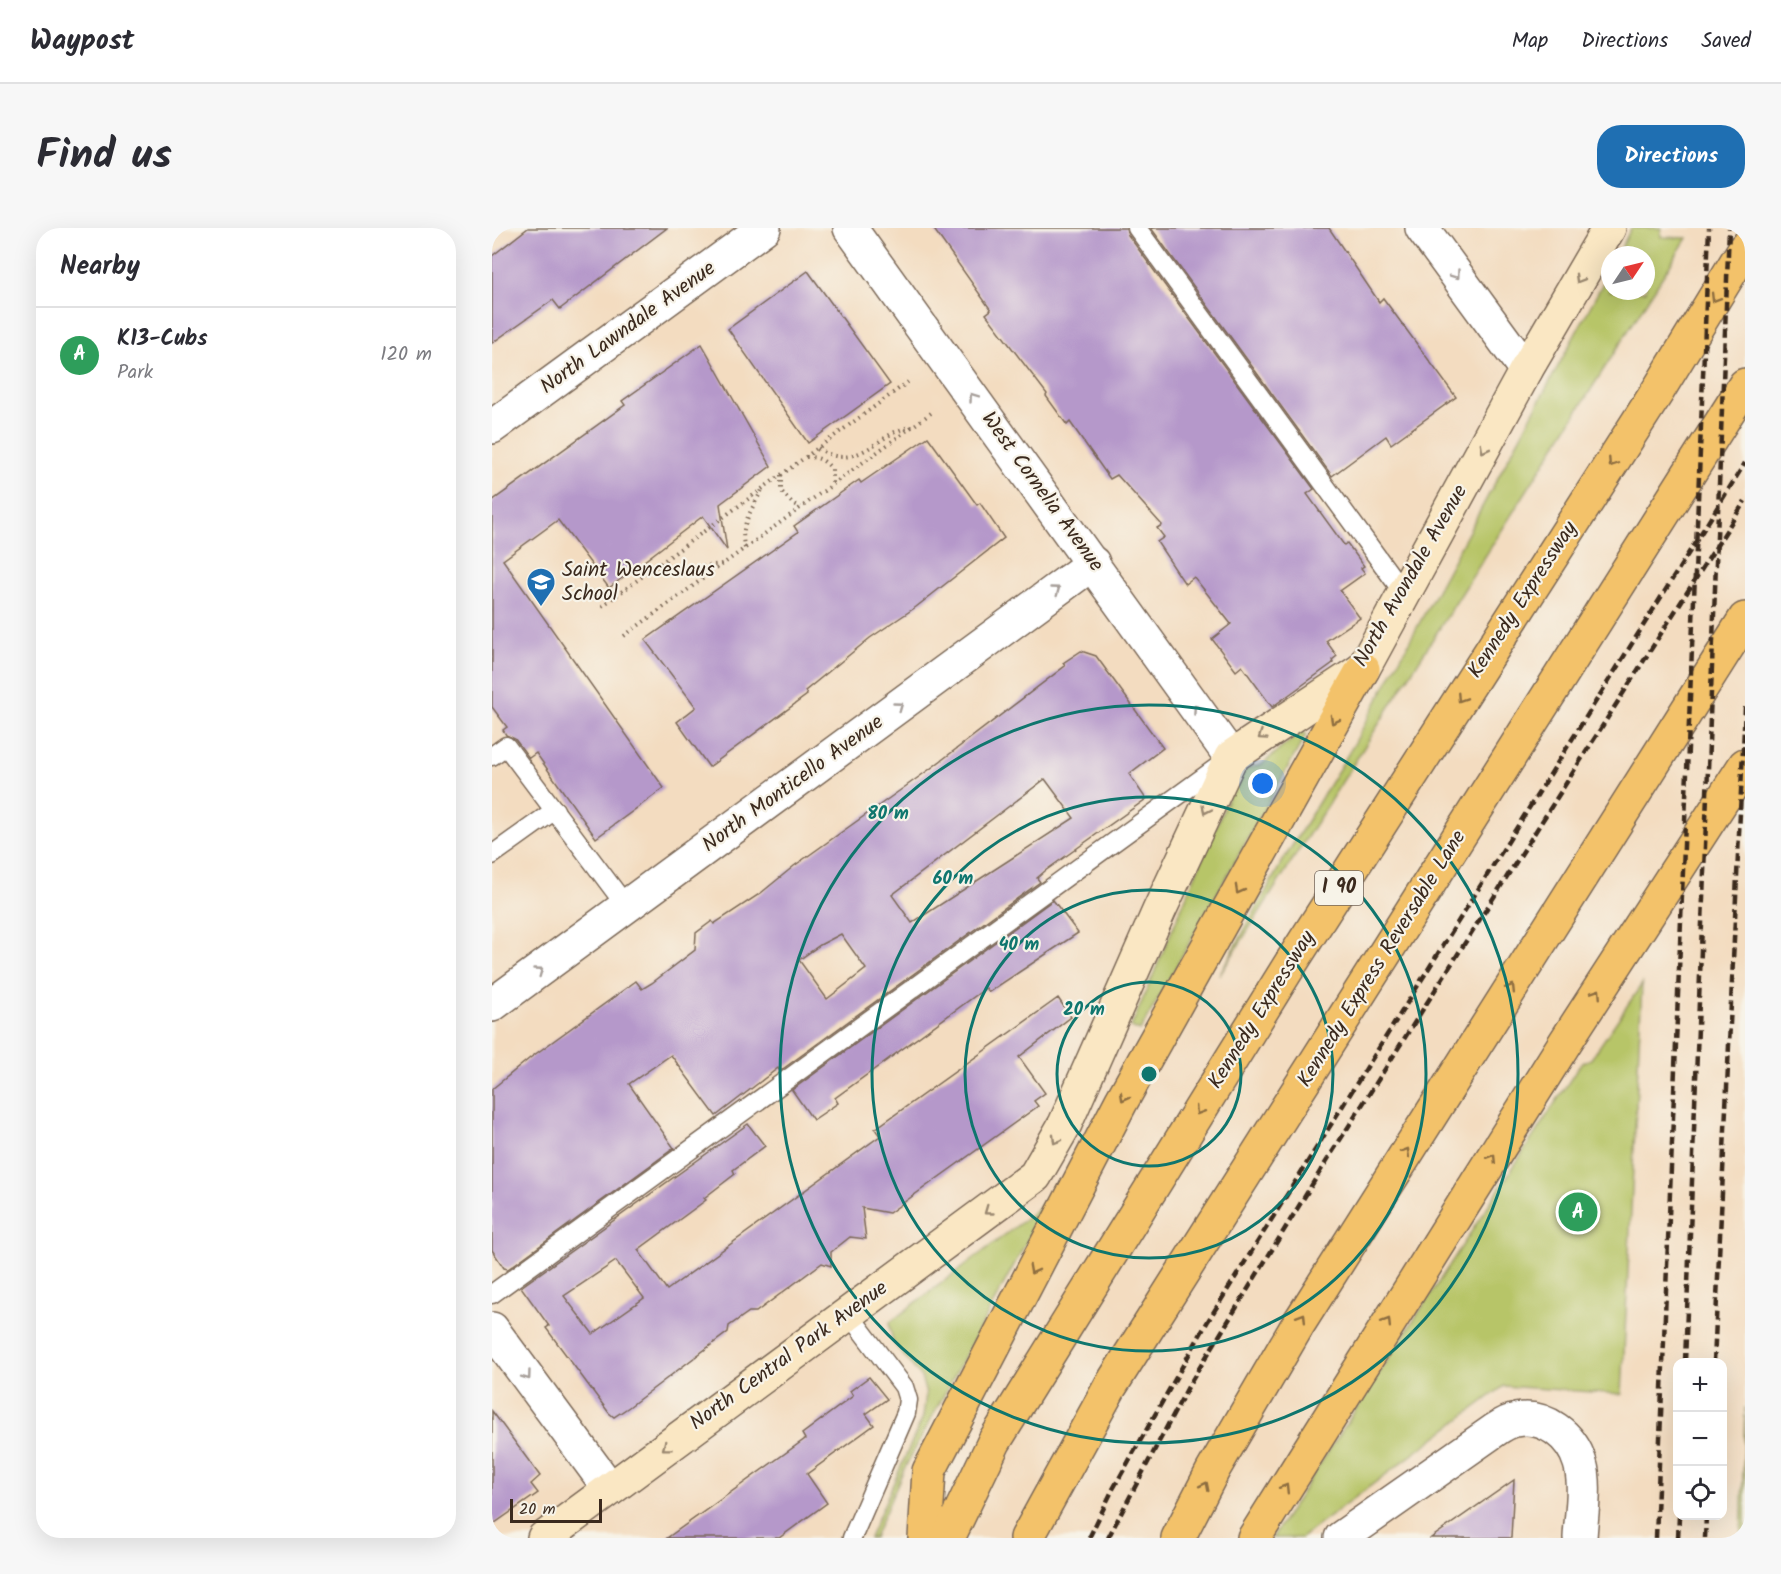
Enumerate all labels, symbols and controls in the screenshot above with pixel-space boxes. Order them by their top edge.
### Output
text: Waypost [30,19,134,64]
text: Map [1512,25,1548,58]
text: Directions [1581,25,1668,58]
text: Saved [1701,25,1751,58]
text: Find us [36,123,172,190]
button: Directions [1597,125,1745,188]
text: Nearby [60,246,140,288]
north arrow [1601,246,1655,300]
street label: North Lawndale Avenue [533,253,723,403]
one-way arrow [1449,269,1460,280]
one-way arrow [1575,272,1586,283]
one-way arrow [1710,292,1722,302]
text: K13-Cubs [117,322,208,357]
text: A [73,339,86,371]
text: 120 m [380,339,432,371]
text: Park [117,357,153,389]
one-way arrow [970,393,981,404]
street label: West Cornelia Avenue [972,405,1112,580]
one-way arrow [1480,442,1491,453]
one-way arrow [1607,457,1619,467]
street label: North Avondale Avenue [1345,478,1477,673]
street label: Kennedy Expressway [1460,515,1586,685]
place label: Saint Wenceslaus School [562,554,715,611]
school or university icon: Saint Wenceslaus School [525,566,557,608]
one-way arrow [1050,586,1061,597]
one-way arrow [1456,692,1468,702]
one-way arrow [893,702,904,713]
one-way arrow [1193,705,1204,716]
street label: North Monticello Avenue [695,706,891,861]
one-way arrow [1330,714,1341,724]
one-way arrow [1257,729,1268,740]
your location [1248,769,1277,798]
text: 80 m [867,800,909,829]
one-way arrow [1202,803,1214,814]
street label: Kennedy Express Reversable Lane [1289,823,1475,1094]
text: 60 m [933,865,974,894]
road number: I 90 [1315,871,1363,905]
one-way arrow [1235,884,1246,894]
street label: Kennedy Expressway [1200,924,1324,1096]
text: 40 m [999,931,1040,960]
one-way arrow [533,967,544,978]
one-way arrow [1503,984,1515,994]
one-way arrow [1589,989,1600,1000]
text: 20 m [1063,996,1105,1025]
centre of rings [1139,1064,1159,1084]
one-way arrow [1120,1091,1131,1101]
one-way arrow [1195,1105,1207,1115]
one-way arrow [1052,1134,1063,1144]
one-way arrow [1399,1148,1410,1159]
one-way arrow [1484,1154,1496,1164]
pin: A [1558,1190,1598,1234]
one-way arrow [984,1204,995,1215]
one-way arrow [1029,1264,1040,1274]
street label: North Central Park Avenue [683,1272,896,1439]
one-way arrow [1295,1313,1307,1323]
one-way arrow [1380,1318,1392,1328]
map controls [1673,1358,1727,1520]
button: + [1673,1358,1727,1412]
one-way arrow [519,1369,530,1380]
button: − [1673,1412,1727,1466]
one-way arrow [662,1440,673,1451]
button: locate [1673,1466,1727,1520]
one-way arrow [1198,1482,1209,1492]
one-way arrow [1277,1484,1289,1494]
scale bar [510,1496,602,1524]
text: 20 m [519,1497,555,1522]

